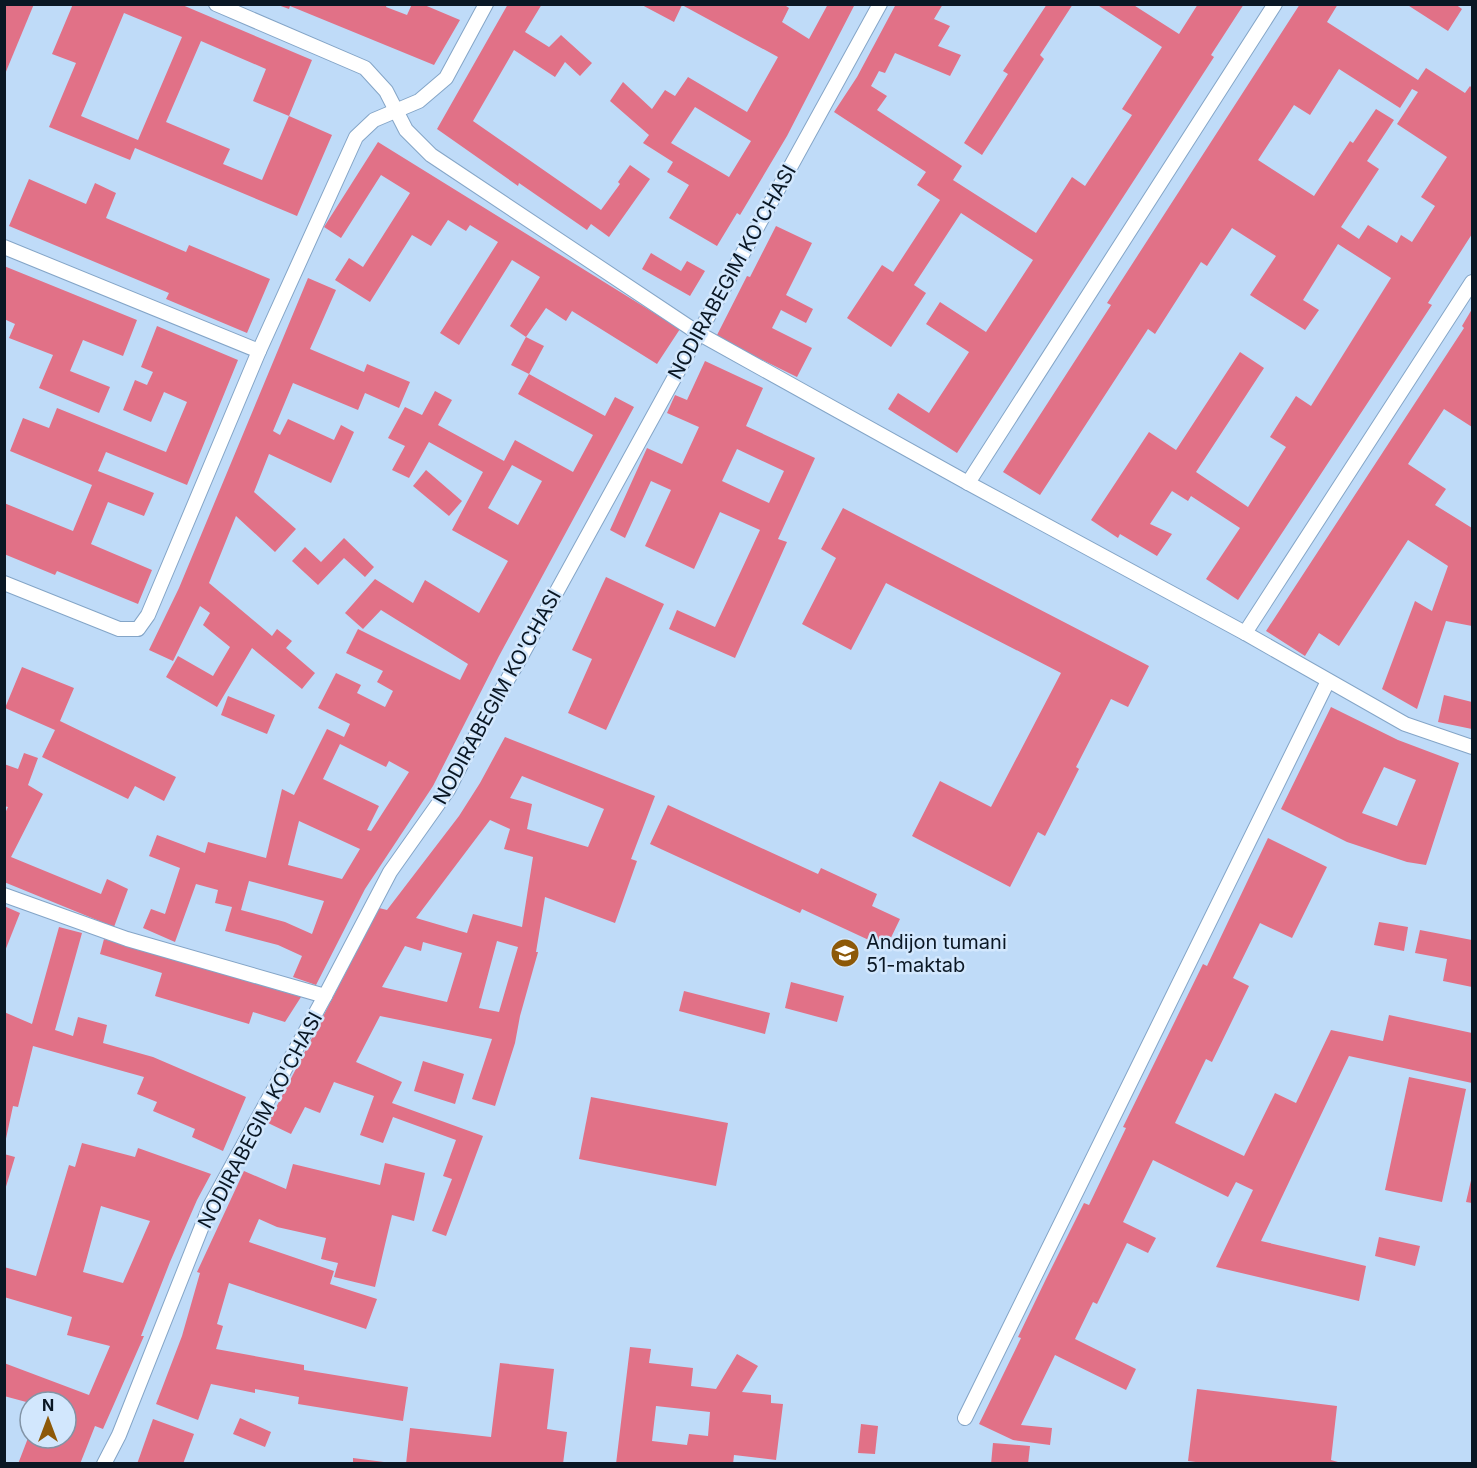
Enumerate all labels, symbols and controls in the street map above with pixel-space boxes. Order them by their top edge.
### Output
street label: NODIRABEGIM KO'CHASI [663,161,801,383]
street label: NODIRABEGIM KO'CHASI [428,586,566,808]
place label: Andijon tumani 51-maktab [866,930,1007,977]
school or university icon: Andijon tumani 51-maktab [829,937,861,969]
street label: NODIRABEGIM KO'CHASI [193,1008,327,1232]
north arrow [18,1390,78,1450]
text: N [42,1395,54,1415]

